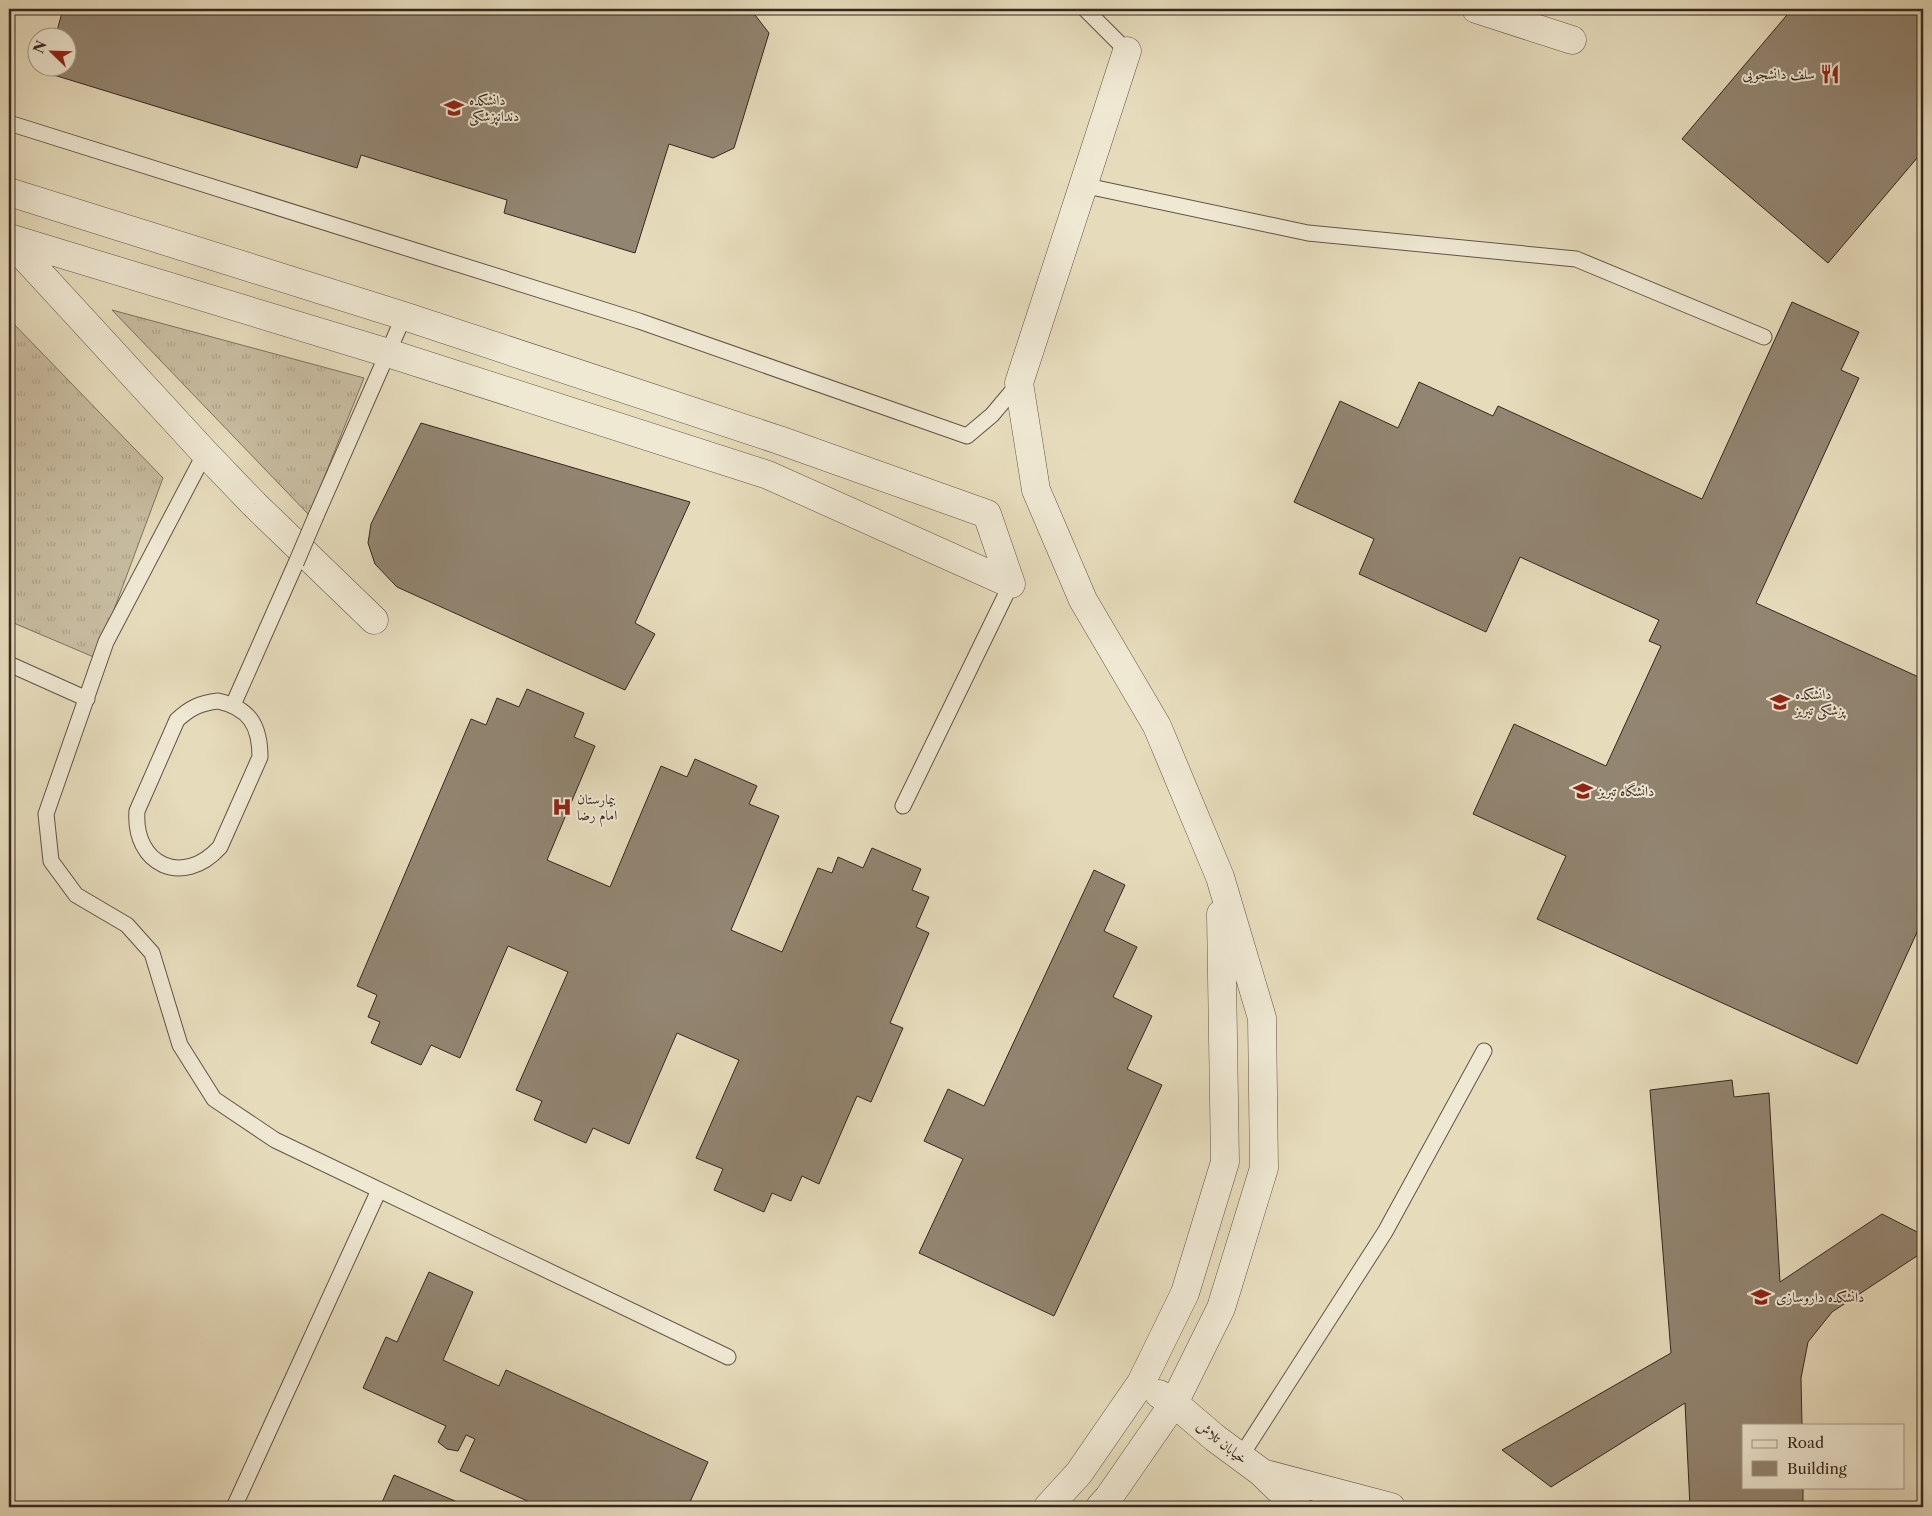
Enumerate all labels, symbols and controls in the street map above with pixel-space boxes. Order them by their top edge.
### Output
north arrow [28,28,78,78]
text: N [29,38,51,56]
restaurant icon: سلف دانشجویی [1819,63,1841,85]
place label: سلف دانشجویی [1742,65,1815,84]
place label: دانشکده دندانپزشکی [469,91,519,126]
school or university icon: دانشکده دندانپزشکی [443,97,465,119]
place label: دانشکده پزشکی تبریز [1793,685,1846,720]
school or university icon: دانشکده پزشکی تبریز [1769,691,1791,713]
school or university icon: دانشگاه تبریز [1572,780,1594,802]
place label: دانشگاه تبریز [1596,782,1654,800]
place label: بیمارستان امام رضا [577,790,617,828]
hospital icon: بیمارستان امام رضا [551,796,573,818]
school or university icon: دانشکده داروسازی [1750,1286,1772,1308]
place label: دانشکده داروسازی [1776,1288,1864,1306]
street label: خیابان تلاش [1193,1417,1251,1467]
legend [1742,1424,1904,1488]
text: Road [1787,1433,1824,1452]
text: Building [1787,1459,1847,1478]

